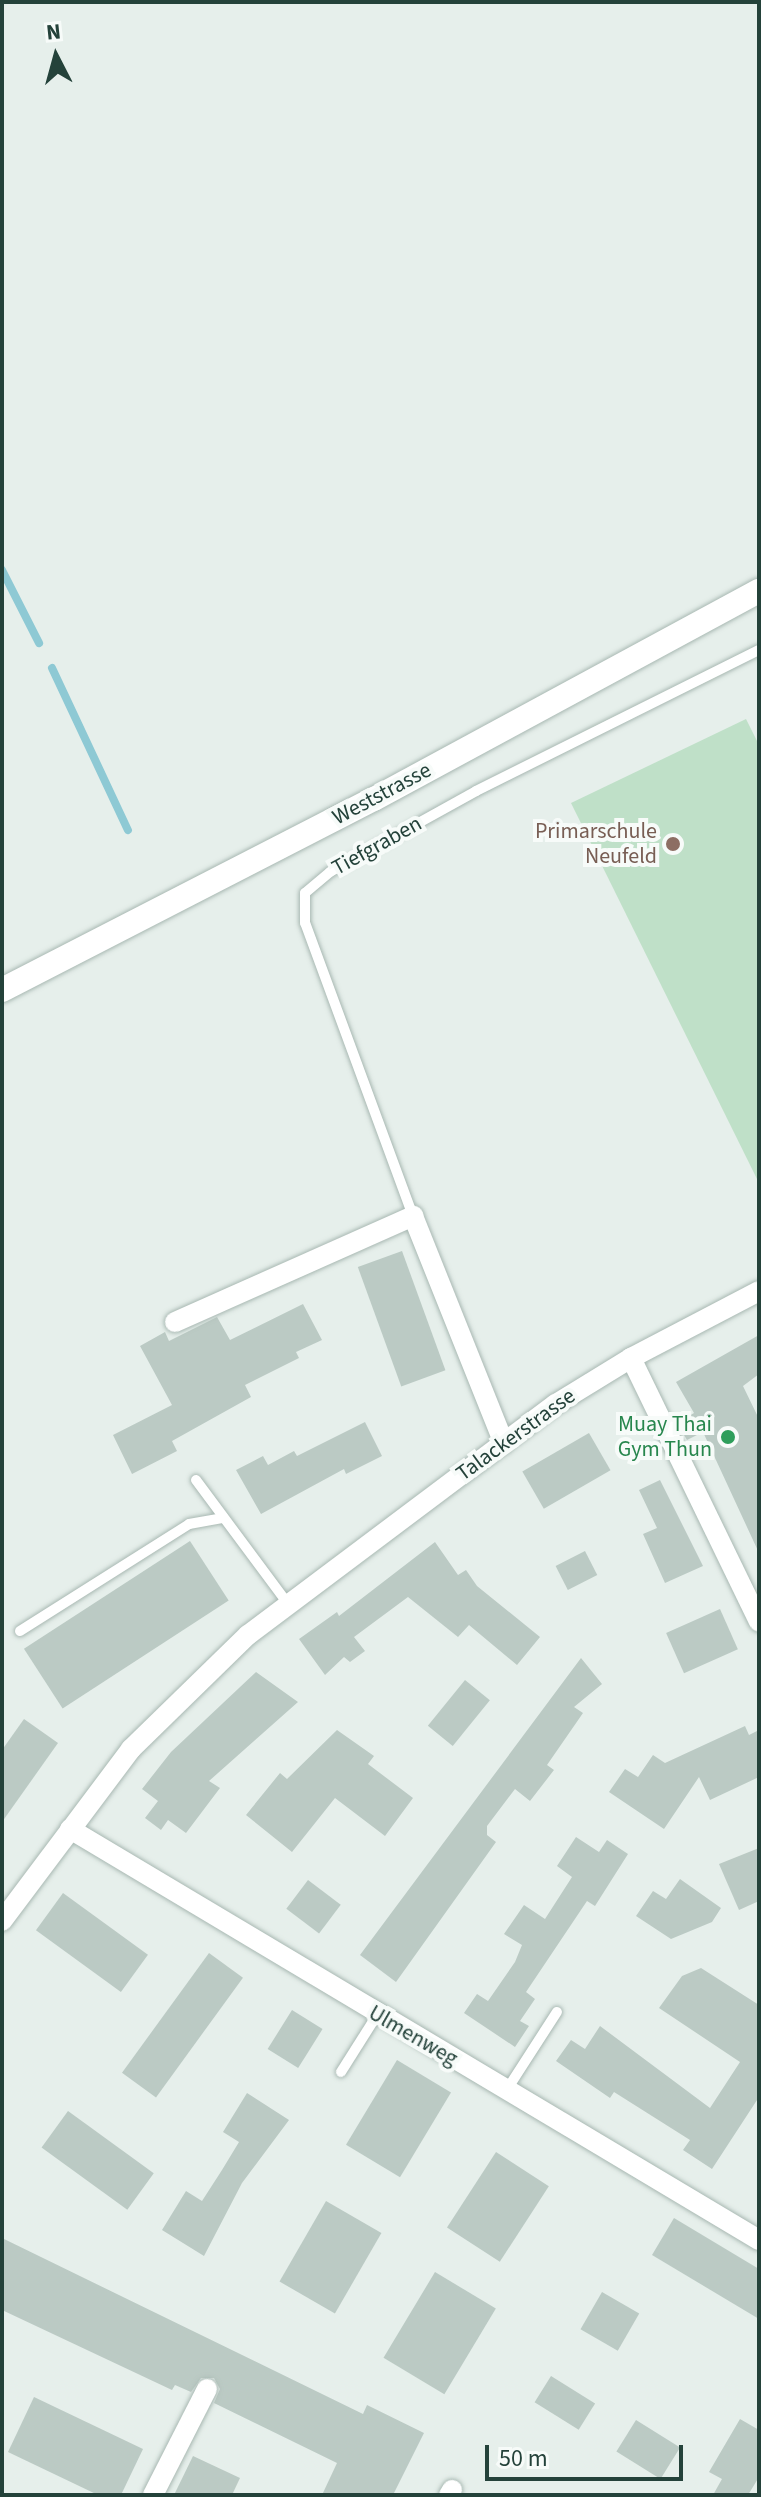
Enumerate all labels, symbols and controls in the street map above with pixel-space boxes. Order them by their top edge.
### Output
text: N [45,15,62,49]
north arrow [16,16,96,96]
street label: Weststrasse [328,757,436,831]
street label: Tiefgraben [327,811,427,881]
place label: Primarschule Neufeld [535,818,657,870]
marker: Primarschule Neufeld [664,835,682,853]
street label: Talackerstrasse [451,1383,581,1487]
place label: Muay Thai Gym Thun [618,1411,712,1462]
marker: Muay Thai Gym Thun [719,1428,737,1446]
street label: Ulmenweg [364,2000,462,2072]
scale bar [489,2429,687,2479]
text: 50 m [499,2441,548,2476]

